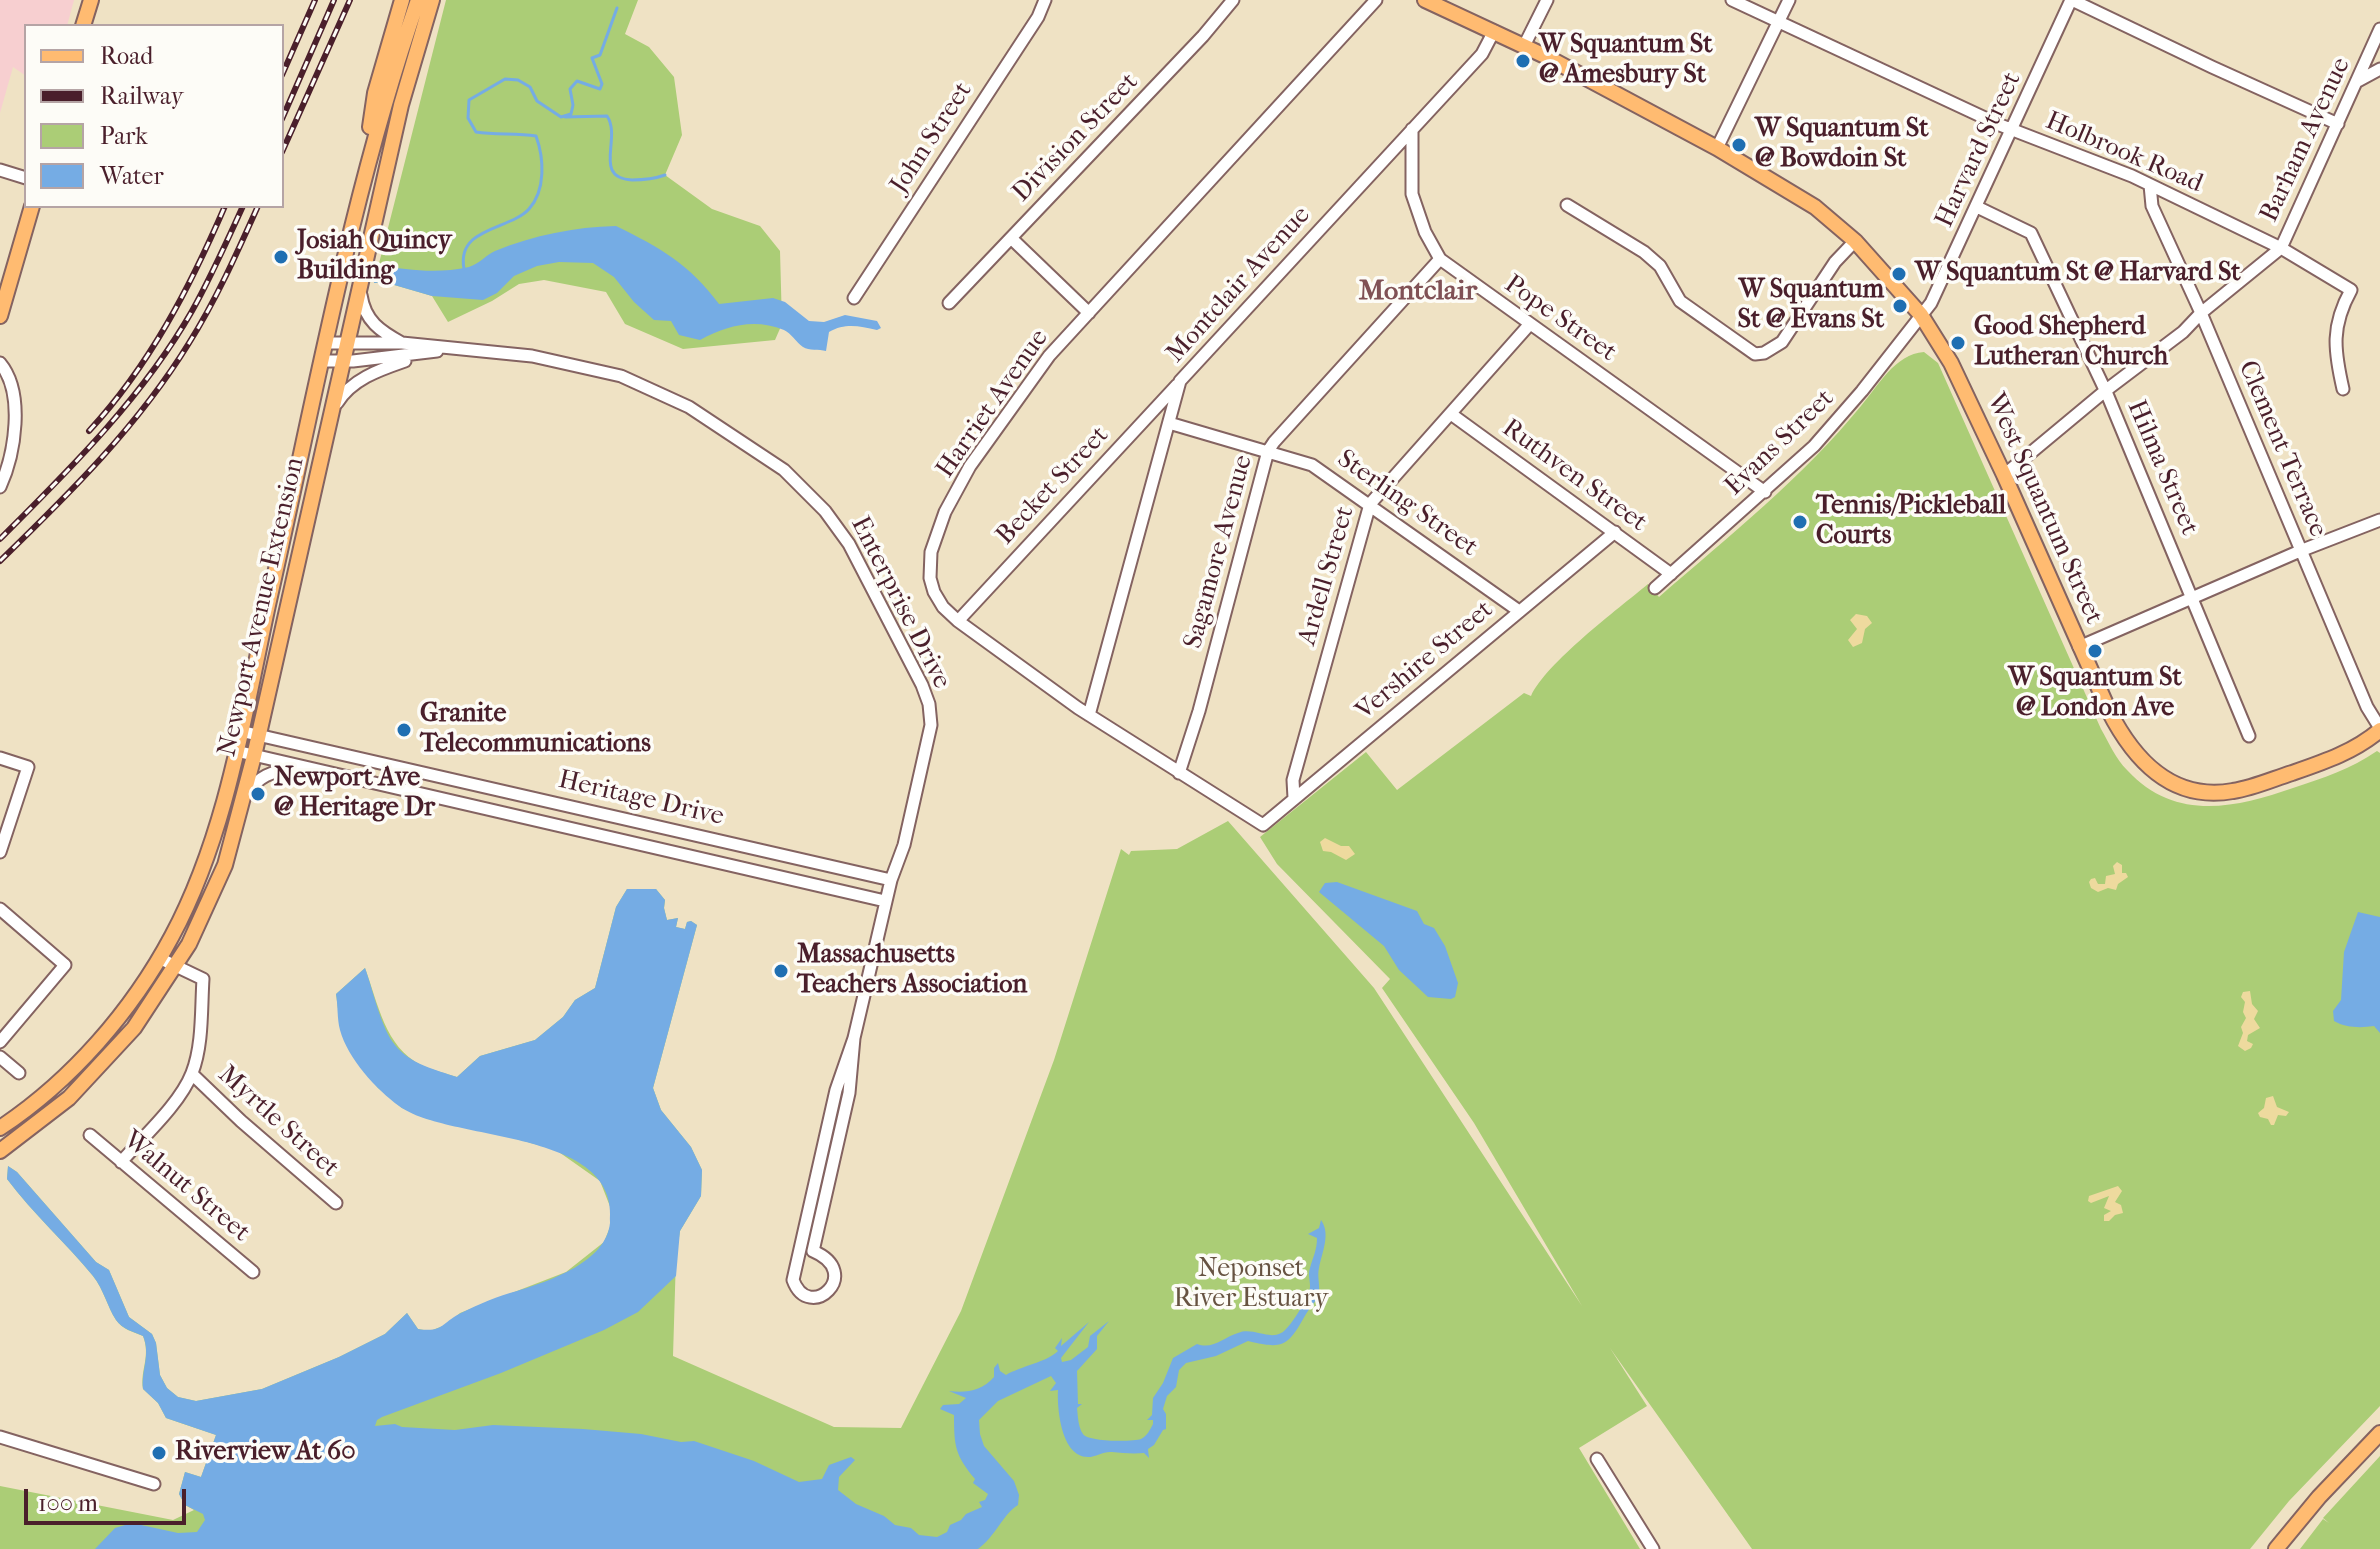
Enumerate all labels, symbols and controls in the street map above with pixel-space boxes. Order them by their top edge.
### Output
legend [24,24,284,208]
place label: W Squantum St @ Amesbury St [1539,30,1713,92]
text: Road [100,42,153,70]
marker: W Squantum St @ Amesbury St [1514,52,1532,70]
street label: Barham Avenue [2254,53,2358,227]
street label: Division Street [1007,67,1145,209]
street label: Harvard Street [1929,67,2029,233]
street label: John Street [885,77,979,199]
text: Railway [100,82,183,110]
street label: Holbrook Road [2041,106,2207,200]
place label: W Squantum St @ Bowdoin St [1755,114,1929,176]
text: Park [100,122,148,150]
marker: W Squantum St @ Bowdoin St [1730,136,1748,154]
text: Water [100,162,164,190]
street label: Montclair Avenue [1161,200,1317,370]
place label: Josiah Quincy Building [297,226,452,288]
marker: Josiah Quincy Building [272,248,290,266]
place label: W Squantum St @ Harvard St [1915,258,2241,290]
marker: W Squantum St @ Harvard St [1890,265,1908,283]
street label: Pope Street [1498,269,1622,369]
district label: Montclair [1359,275,1477,309]
place label: W Squantum St @ Evans St [1738,275,1884,336]
marker: W Squantum St @ Evans St [1891,297,1909,315]
place label: Good Shepherd Lutheran Church [1974,312,2168,374]
street label: Harriet Avenue [930,324,1056,484]
marker: Good Shepherd Lutheran Church [1949,334,1967,352]
street label: Clement Terrace [2231,356,2333,542]
street label: Evans Street [1719,383,1841,503]
street label: West Squantum Street [1979,389,2109,629]
street label: Hilma Street [2120,396,2204,540]
street label: Ruthven Street [1496,413,1652,539]
street label: Becket Street [990,420,1116,552]
street label: Sterling Street [1331,444,1483,564]
street label: Sagamore Avenue [1178,452,1260,652]
street label: Newport Avenue Extension [212,455,312,759]
place label: Tennis/Pickleball Courts [1816,491,2006,552]
street label: Ardell Street [1292,503,1362,649]
street label: Enterprise Drive [843,512,957,694]
marker: Tennis/Pickleball Courts [1791,513,1809,531]
street label: Vershire Street [1350,595,1500,727]
marker: W Squantum St @ London Ave [2086,642,2104,660]
place label: W Squantum St @ London Ave [2008,663,2182,724]
place label: Granite Telecommunications [420,699,651,760]
marker: Granite Telecommunications [395,721,413,739]
place label: Newport Ave @ Heritage Dr [274,763,435,824]
street label: Heritage Drive [555,765,727,833]
marker: Newport Ave @ Heritage Dr [249,785,267,803]
place label: Massachusetts Teachers Association [797,940,1027,1002]
marker: Massachusetts Teachers Association [772,962,790,980]
street label: Myrtle Street [211,1060,345,1184]
street label: Walnut Street [116,1125,256,1249]
park label: Neponset River Estuary [1174,1254,1328,1316]
place label: Riverview At 60 [175,1437,356,1469]
marker: Riverview At 60 [150,1444,168,1462]
scale bar [28,1473,190,1523]
text: 100 m [38,1489,98,1517]

